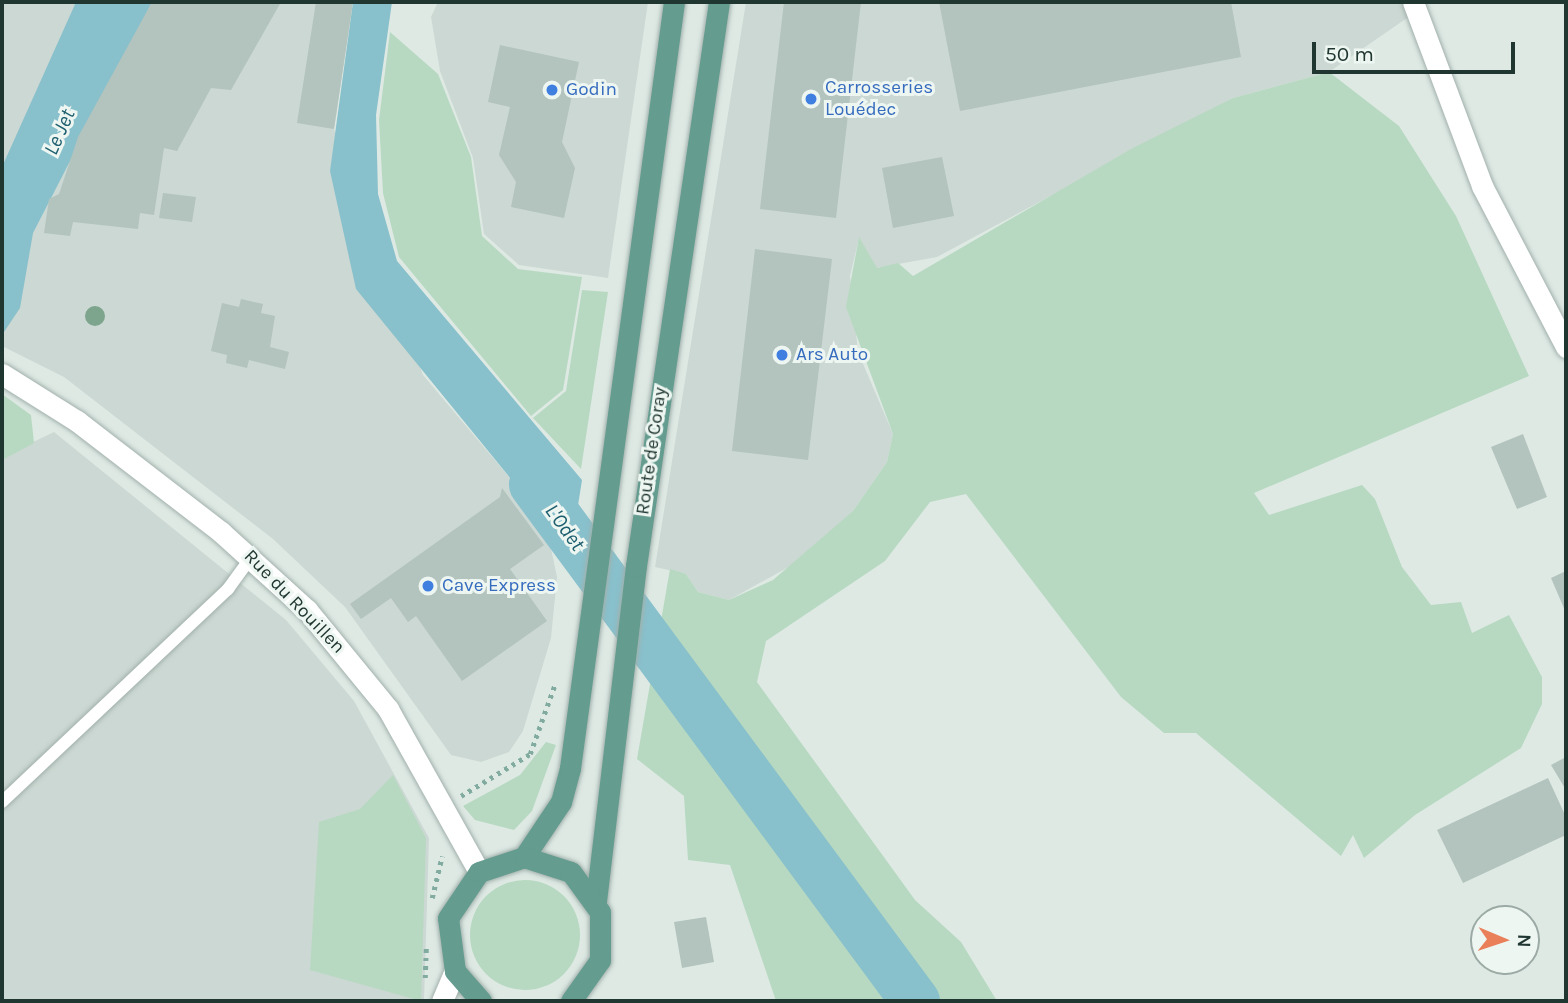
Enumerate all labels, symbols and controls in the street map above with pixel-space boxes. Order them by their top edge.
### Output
scale bar [1316,28,1519,72]
text: 50 m [1325,42,1374,66]
place label: Carrosseries Louédec [825,77,933,121]
place label: Godin [566,79,617,101]
marker: Godin [544,82,560,98]
marker: Carrosseries Louédec [803,91,819,107]
water label: Le Jet [38,105,80,159]
place label: Ars Auto [796,344,868,366]
marker: Ars Auto [774,347,790,363]
street label: Route de Coray [632,386,672,516]
water label: L'Odet [540,499,590,555]
street label: Rue du Rouillen [239,545,349,659]
place label: Cave Express [442,575,556,597]
marker: Cave Express [420,578,436,594]
north arrow [1470,905,1540,975]
text: N [1513,933,1535,948]

